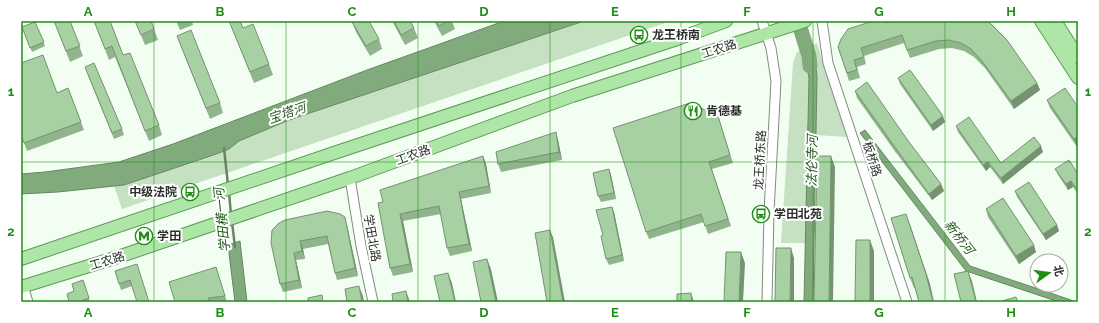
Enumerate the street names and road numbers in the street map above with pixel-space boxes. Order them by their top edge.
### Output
street label: 工农路 [700,37,738,61]
street label: 龙王桥东路 [751,130,769,190]
street label: 板桥路 [860,140,884,178]
street label: 工农路 [394,142,432,168]
street label: 学田北路 [361,213,383,263]
street label: 工农路 [88,249,126,273]

